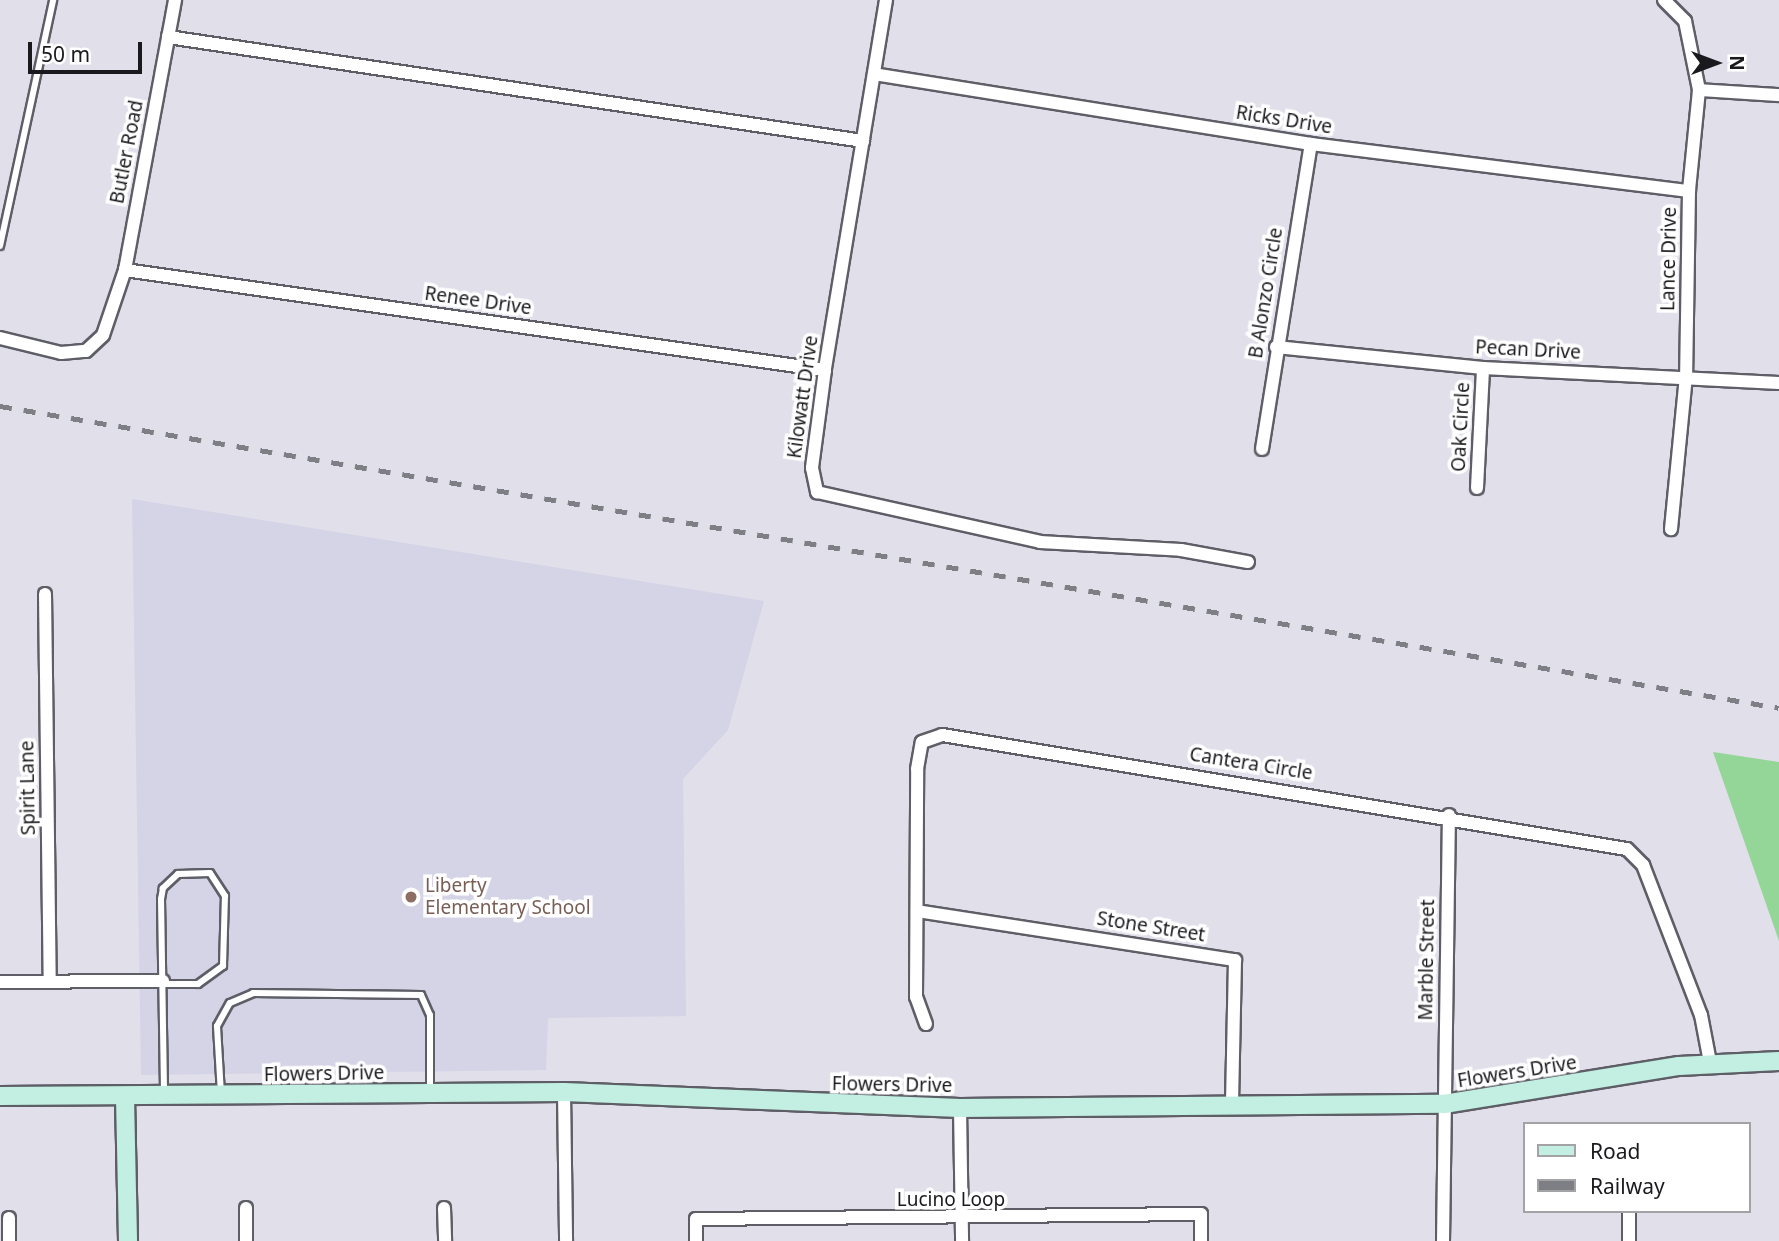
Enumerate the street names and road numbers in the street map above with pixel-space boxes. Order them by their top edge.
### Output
street label: Butler Road [106,98,148,206]
street label: Ricks Drive [1234,101,1334,139]
street label: Lance Drive [1657,207,1681,311]
street label: B Alonzo Circle [1244,226,1288,360]
street label: Renee Drive [423,282,533,320]
street label: Kilowatt Drive [783,334,823,460]
street label: Pecan Drive [1475,336,1581,364]
street label: Oak Circle [1447,382,1475,472]
street label: Spirit Lane [16,740,40,836]
street label: Cantera Circle [1188,743,1314,785]
street label: Marble Street [1415,899,1439,1021]
street label: Stone Street [1095,907,1207,947]
street label: Flowers Drive [1456,1051,1578,1093]
street label: Flowers Drive [264,1062,384,1086]
street label: Flowers Drive [832,1073,952,1097]
street label: Lucino Loop [897,1189,1005,1211]

